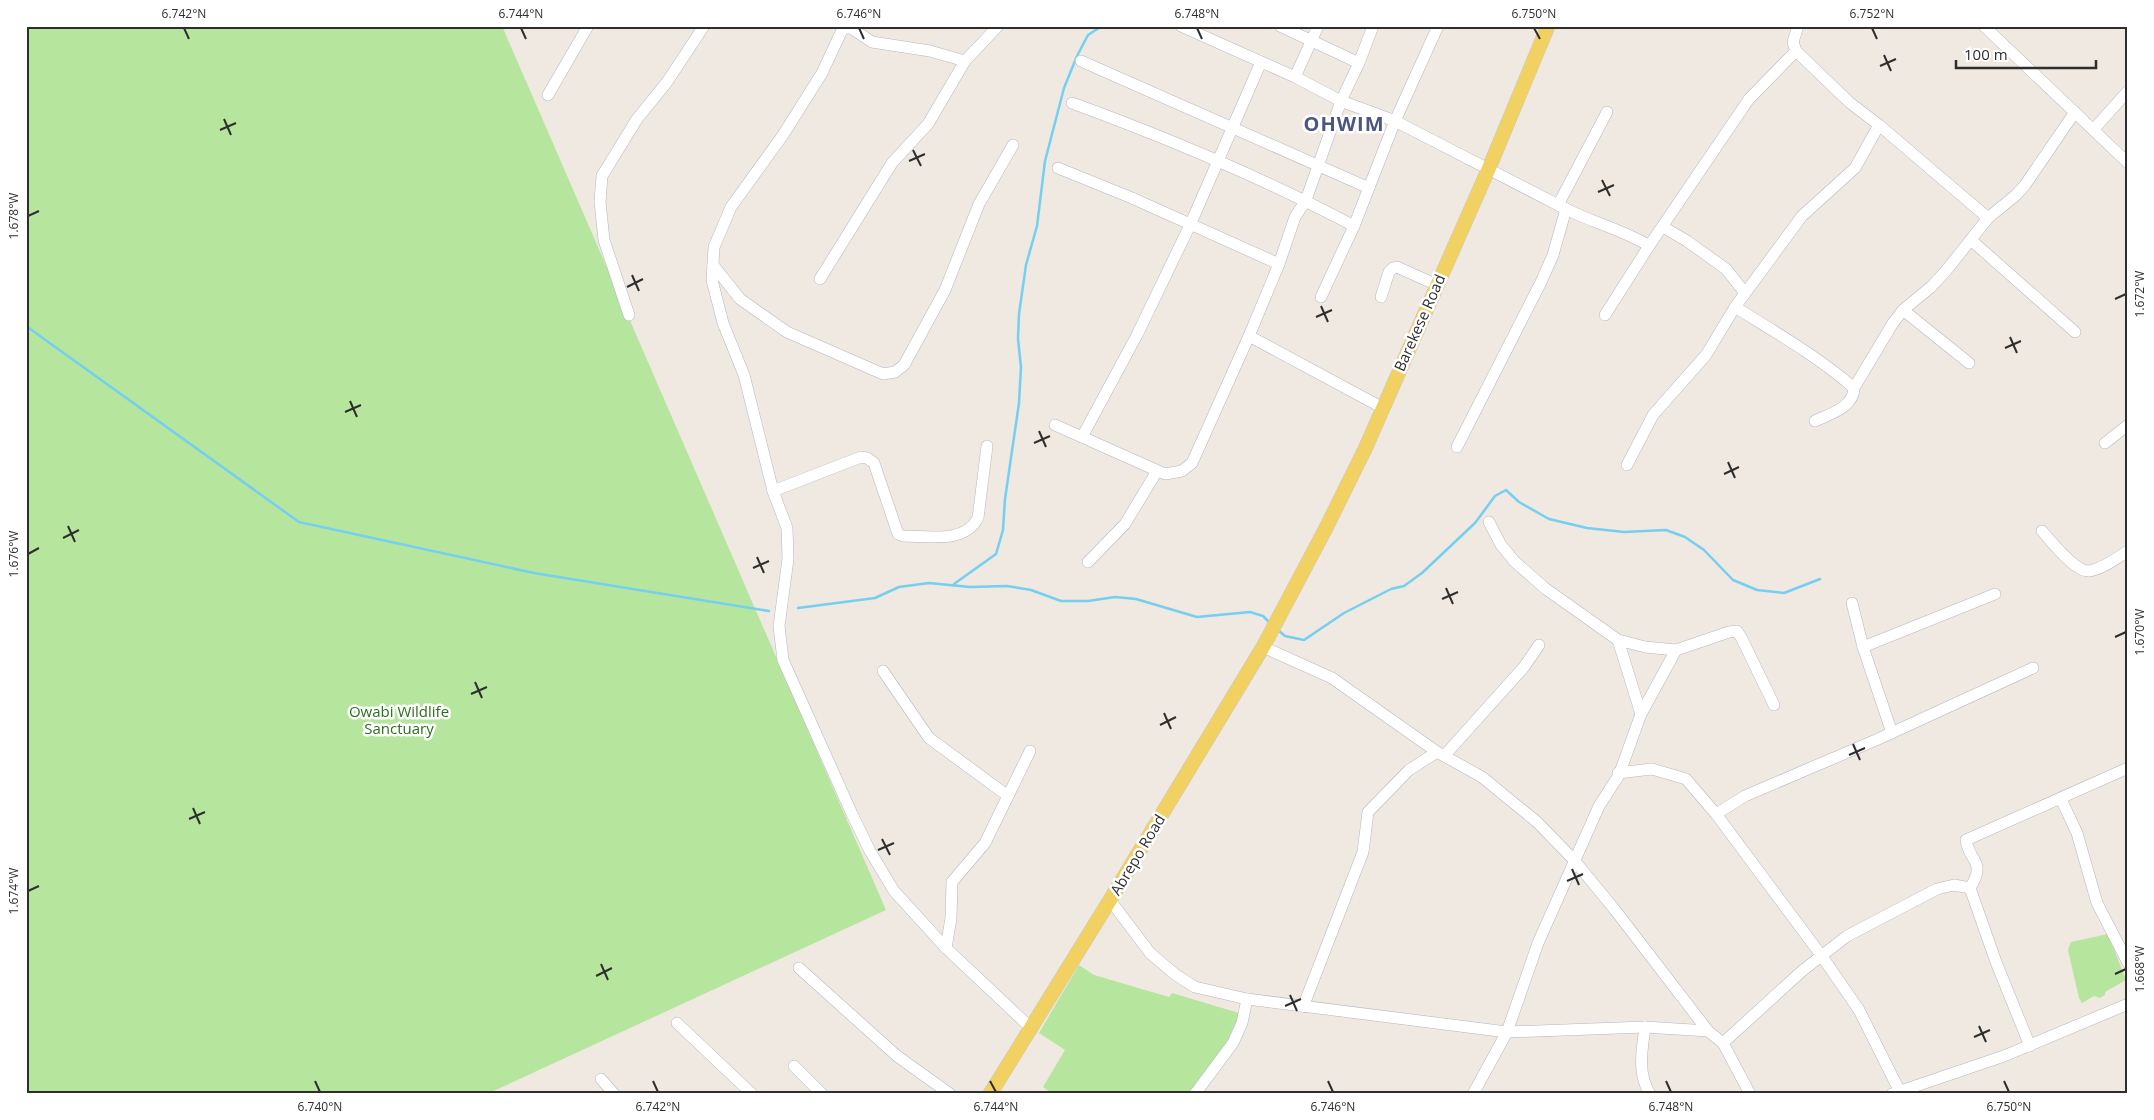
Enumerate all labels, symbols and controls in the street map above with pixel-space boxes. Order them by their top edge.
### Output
text: 6.742°N [162,5,206,22]
text: 6.744°N [499,5,543,22]
text: 6.746°N [837,5,881,22]
text: 6.748°N [1175,5,1219,22]
text: 6.750°N [1512,5,1556,22]
text: 6.752°N [1850,5,1894,22]
scale bar [1956,38,2096,70]
text: 100 m [1964,44,2008,64]
district label: OHWIM [1303,110,1385,137]
text: 1.678°W [5,193,22,239]
street label: Barekese Road [1389,271,1449,374]
text: 1.672°W [2131,271,2148,317]
text: 1.676°W [5,531,22,577]
text: 1.670°W [2131,609,2148,655]
park label: Owabi Wildlife Sanctuary [349,701,449,738]
street label: Abrepo Road [1105,810,1169,899]
text: 1.674°W [5,868,22,914]
text: 1.668°W [2131,946,2148,992]
text: 6.740°N [298,1098,342,1115]
text: 6.742°N [636,1098,680,1115]
text: 6.744°N [974,1098,1018,1115]
text: 6.746°N [1311,1098,1355,1115]
text: 6.748°N [1649,1098,1693,1115]
text: 6.750°N [1987,1098,2031,1115]

